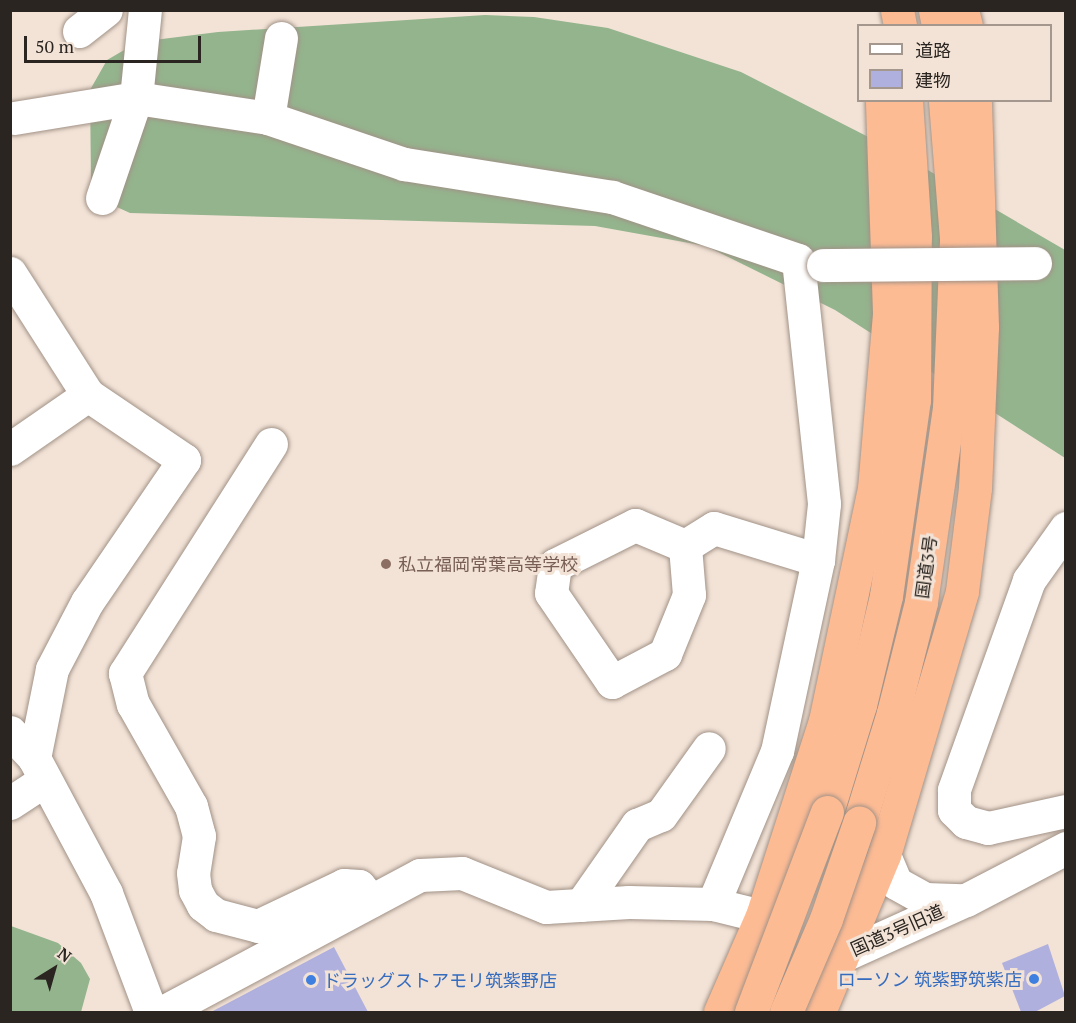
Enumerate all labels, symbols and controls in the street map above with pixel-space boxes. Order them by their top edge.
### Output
scale bar [27,24,204,62]
legend [857,24,1052,102]
text: 50 m [35,34,74,58]
text: 道路 [915,38,951,62]
text: 建物 [915,68,951,92]
street label: 国道3号 [911,534,941,600]
place label: 私立福岡常葉高等学校 [398,553,578,575]
marker: 私立福岡常葉高等学校 [379,557,393,571]
street label: 国道3号旧道 [847,900,947,960]
north arrow [24,939,84,999]
text: N [53,942,76,967]
place label: ローソン 筑紫野筑紫店 [838,968,1022,990]
place label: ドラッグストアモリ筑紫野店 [323,969,557,991]
marker: ローソン 筑紫野筑紫店 [1027,972,1041,986]
marker: ドラッグストアモリ筑紫野店 [304,973,318,987]

